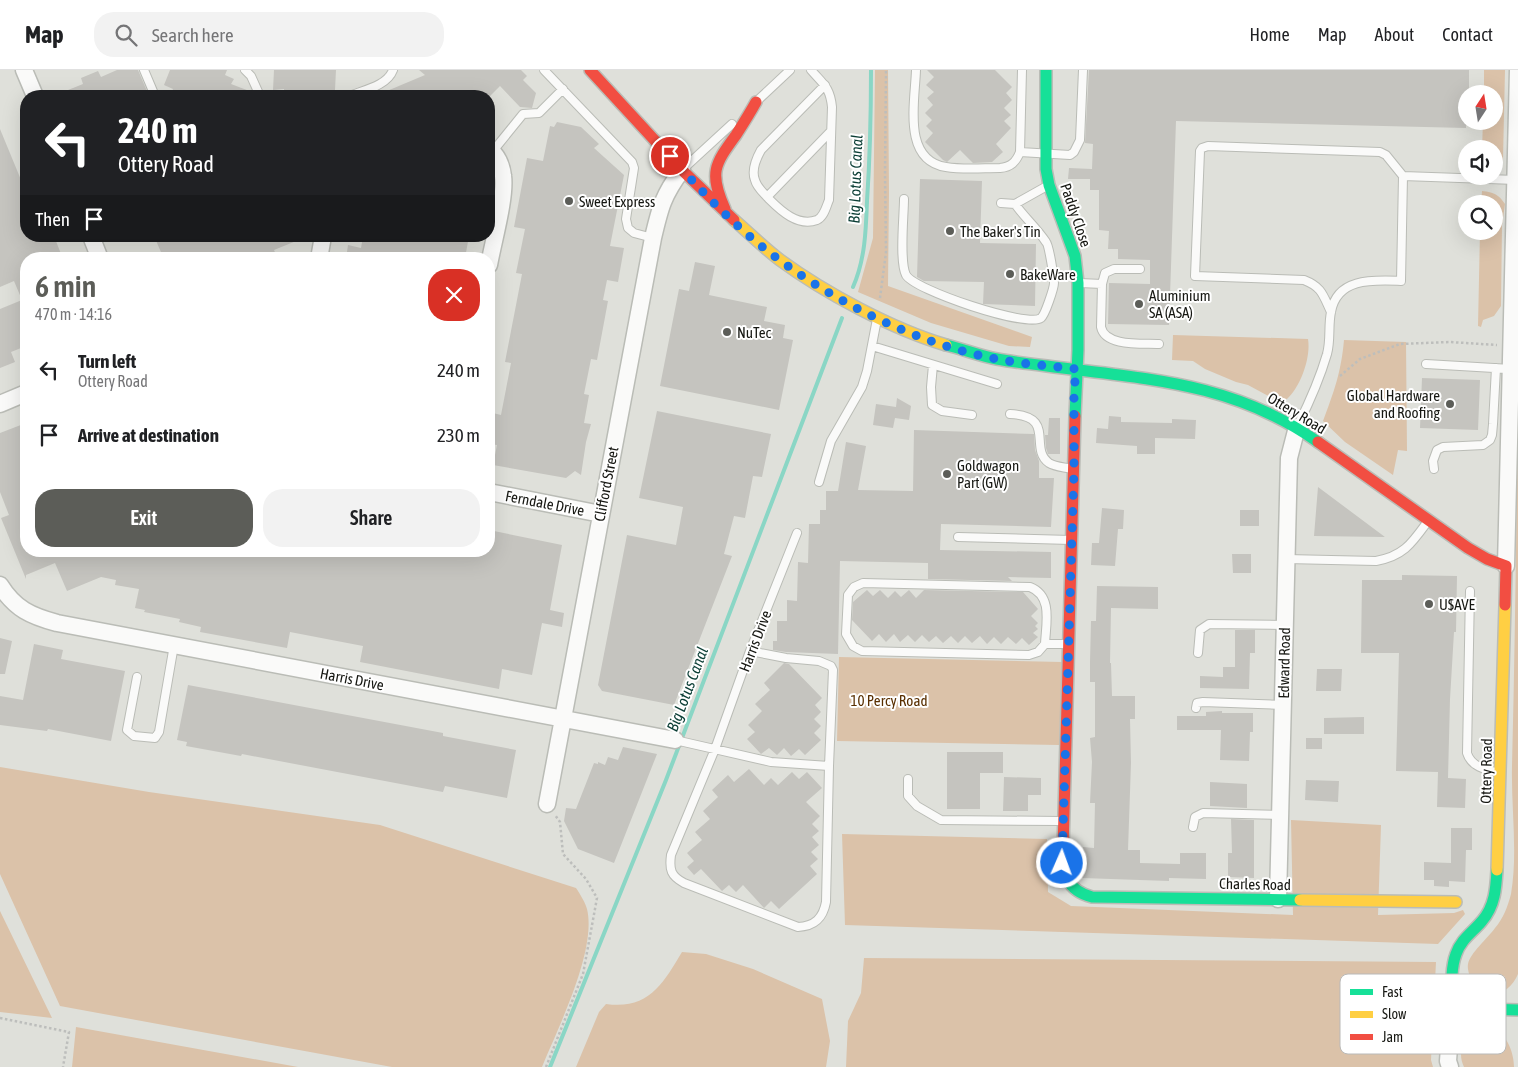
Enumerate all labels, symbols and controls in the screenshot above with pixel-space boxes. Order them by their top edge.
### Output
search box [94,12,444,57]
text: Map [25,21,64,48]
icon: search [112,21,140,49]
text: Search here [152,24,234,46]
text: Home [1250,24,1290,45]
text: Map [1318,24,1347,45]
text: About [1375,24,1414,45]
text: Contact [1442,24,1493,45]
north arrow [1458,85,1502,130]
map controls [1458,85,1503,240]
icon: left [35,110,100,175]
text: 240 m [118,110,197,150]
water label: Big Lotus Canal [844,134,867,224]
pin [649,135,691,177]
button: sound [1458,140,1503,185]
icon: arrive [656,142,684,170]
text: Ottery Road [118,151,214,177]
street label: Paddy Close [1057,181,1095,249]
place label: Sweet Express [579,193,655,210]
marker: Sweet Express [563,195,575,207]
button: search [1458,195,1503,240]
icon: arrive [80,205,108,233]
text: Then [35,208,70,230]
place label: The Baker's Tin [960,223,1041,240]
marker: The Baker's Tin [944,225,956,237]
place label: BakeWare [1020,266,1076,283]
marker: BakeWare [1004,268,1016,280]
text: 6 min [35,269,96,303]
button: close [428,269,480,321]
place label: Aluminium SA (ASA) [1149,287,1211,321]
marker: Aluminium SA (ASA) [1133,298,1145,310]
text: 470 m · 14:16 [35,305,112,323]
place label: NuTec [737,324,772,341]
marker: NuTec [721,326,733,338]
text: Turn left [78,350,136,372]
icon: left [35,356,63,384]
text: 240 m [437,359,480,381]
text: Ottery Road [78,372,148,390]
place label: Global Hardware and Roofing [1347,387,1441,421]
street label: Ottery Road [1265,389,1329,437]
marker: Global Hardware and Roofing [1444,398,1456,410]
icon: arrive [35,421,63,449]
text: Arrive at destination [78,424,219,446]
text: 230 m [437,424,480,446]
street label: Clifford Street [590,445,622,523]
place label: Goldwagon Part (GW) [957,457,1019,491]
marker: Goldwagon Part (GW) [941,468,953,480]
street label: Ferndale Drive [504,487,586,519]
button: Exit [35,489,253,547]
button: Share [263,489,480,547]
place label: U$AVE [1439,596,1476,613]
marker: U$AVE [1423,598,1435,610]
street label: Harris Drive [736,608,775,674]
street label: Edward Road [1275,627,1293,699]
water label: Big Lotus Canal [663,644,712,734]
street label: Harris Drive [319,665,385,694]
park label: 10 Percy Road [850,692,928,709]
street label: Ottery Road [1477,738,1495,804]
position arrow [1035,836,1087,888]
street label: Charles Road [1219,875,1291,893]
legend [1340,974,1506,1054]
text: Fast [1382,984,1403,1000]
text: Slow [1382,1006,1407,1022]
text: Jam [1382,1029,1403,1045]

